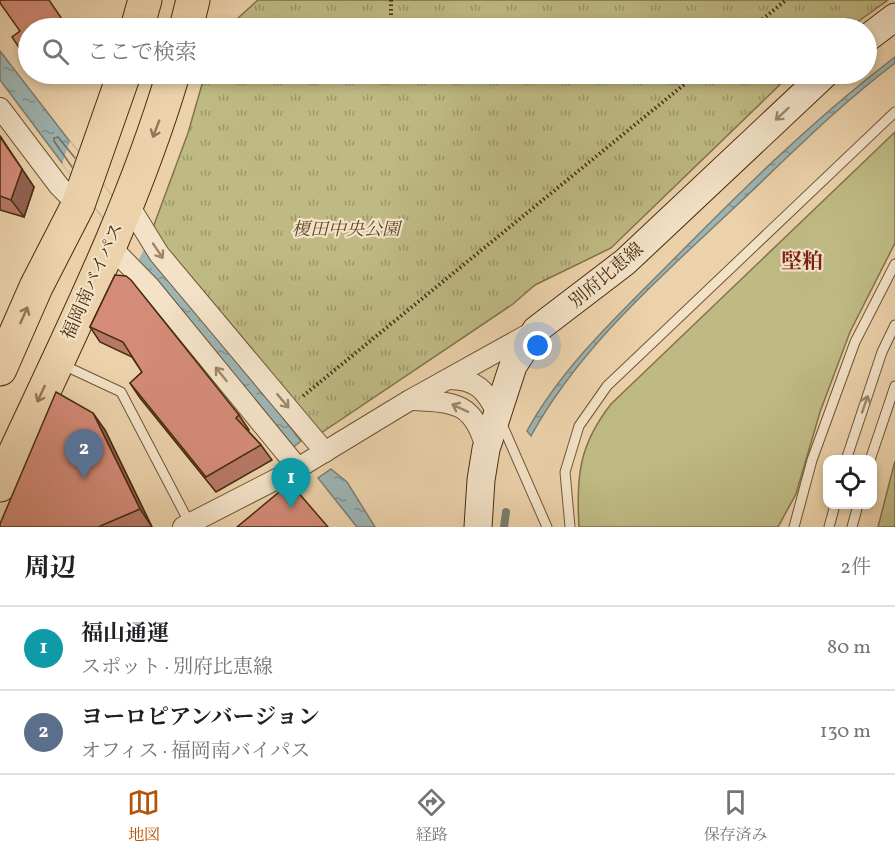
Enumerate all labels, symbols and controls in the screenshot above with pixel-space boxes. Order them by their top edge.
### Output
search box [18,18,877,84]
icon: search [39,35,72,68]
text: ここで検索 [87,38,197,69]
one-way arrow [775,106,790,120]
one-way arrow [149,120,160,138]
park label: 榎田中央公園 [292,218,403,243]
street label: 福岡南バイパス [56,219,130,344]
street label: 別府比恵線 [564,238,649,315]
one-way arrow [152,243,164,259]
district label: 堅粕 [781,248,823,277]
one-way arrow [18,307,30,325]
your location [523,331,552,360]
one-way arrow [214,367,228,382]
one-way arrow [35,385,47,403]
one-way arrow [276,393,289,409]
one-way arrow [860,395,871,414]
one-way arrow [452,402,470,414]
pin: 2 [64,430,104,479]
map controls [823,455,877,509]
button: locate [823,455,877,509]
pin: 1 [272,458,310,508]
text: 周辺 [24,551,76,587]
text: 2件 [840,554,871,582]
text: 福山通運 [81,619,169,650]
text: 1 [39,634,48,662]
text: 80 m [827,634,871,662]
text: スポット · 別府比恵線 [81,654,273,682]
text: ヨーロピアンバージョン [81,703,320,734]
text: 2 [38,718,49,746]
text: 130 m [820,718,871,746]
text: オフィス · 福岡南バイパス [81,738,310,766]
tab: 地図 [127,786,160,847]
tab: 経路 [415,786,448,847]
tab: 保存済み [703,786,767,847]

